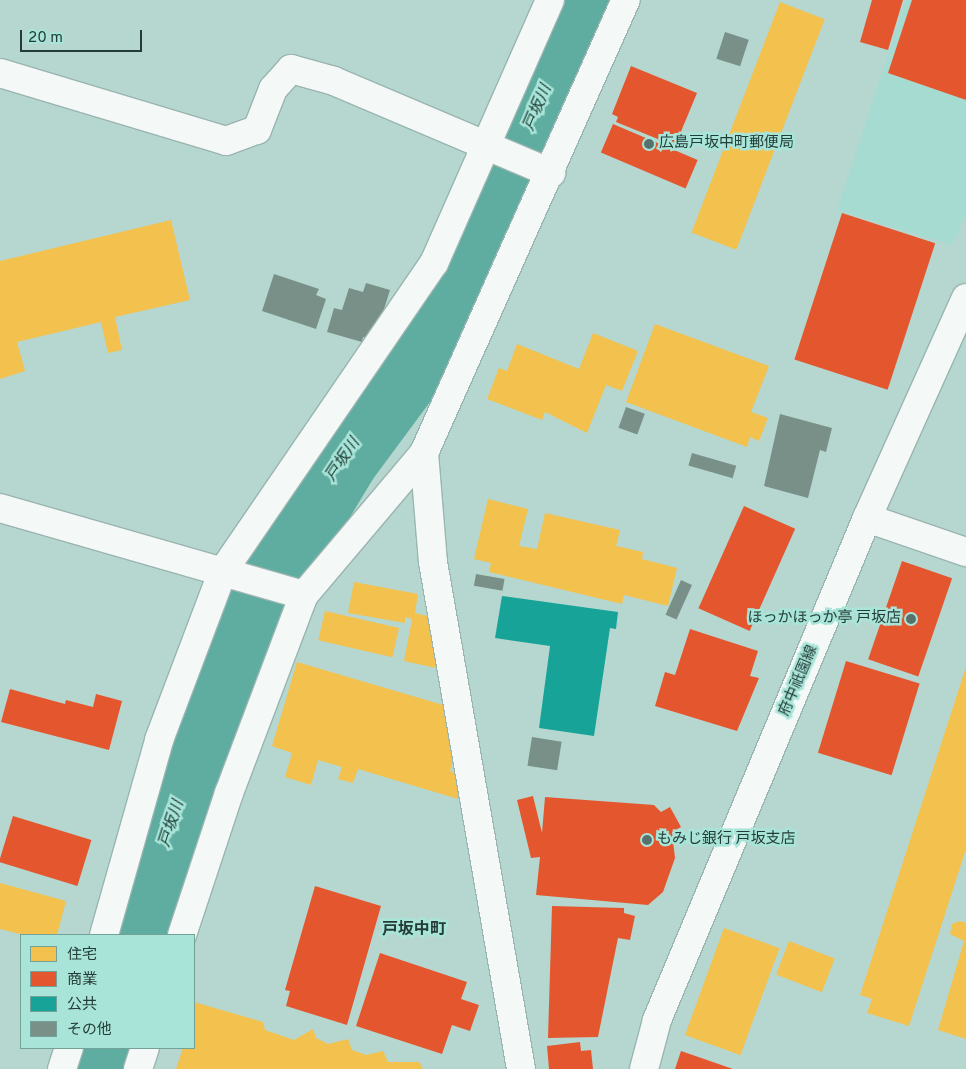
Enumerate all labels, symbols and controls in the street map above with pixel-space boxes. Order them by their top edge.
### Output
scale bar [22,20,145,52]
text: 20 m [28,29,63,48]
water label: 戸坂川 [520,82,556,134]
place label: 広島戸坂中町郵便局 [659,135,794,153]
marker: 広島戸坂中町郵便局 [643,138,655,150]
water label: 戸坂川 [322,435,364,485]
place label: ほっかほっか亭 戸坂店 [747,610,901,628]
marker: ほっかほっか亭 戸坂店 [905,613,917,625]
street label: 府中祇園線 [776,643,822,719]
water label: 戸坂川 [155,798,189,850]
place label: もみじ銀行 戸坂支店 [657,831,796,849]
marker: もみじ銀行 戸坂支店 [641,834,653,846]
district label: 戸坂中町 [382,920,446,940]
legend [20,934,195,1049]
text: 住宅 [67,946,97,965]
text: 商業 [67,971,97,990]
text: 公共 [67,996,97,1015]
text: その他 [67,1021,112,1040]

